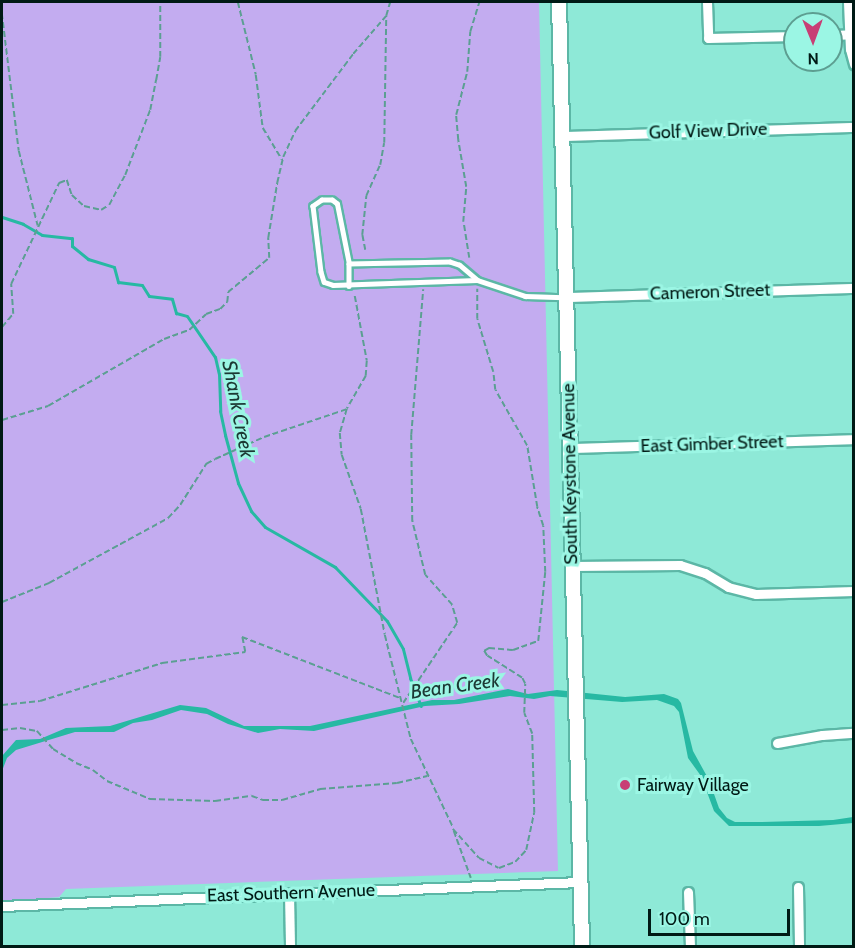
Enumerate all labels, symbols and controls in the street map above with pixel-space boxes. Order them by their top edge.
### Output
north arrow [783,12,843,72]
text: N [807,49,819,68]
street label: Golf View Drive [648,118,768,144]
street label: Cameron Street [649,279,771,305]
water label: Shank Creek [217,358,259,460]
street label: South Keystone Avenue [558,383,582,565]
street label: East Gimber Street [640,431,784,457]
water label: Bean Creek [409,668,501,704]
place label: Fairway Village [637,774,749,796]
marker: Fairway Village [618,778,632,792]
street label: East Southern Avenue [207,879,375,907]
scale bar [651,897,794,935]
text: 100 m [659,908,710,930]

